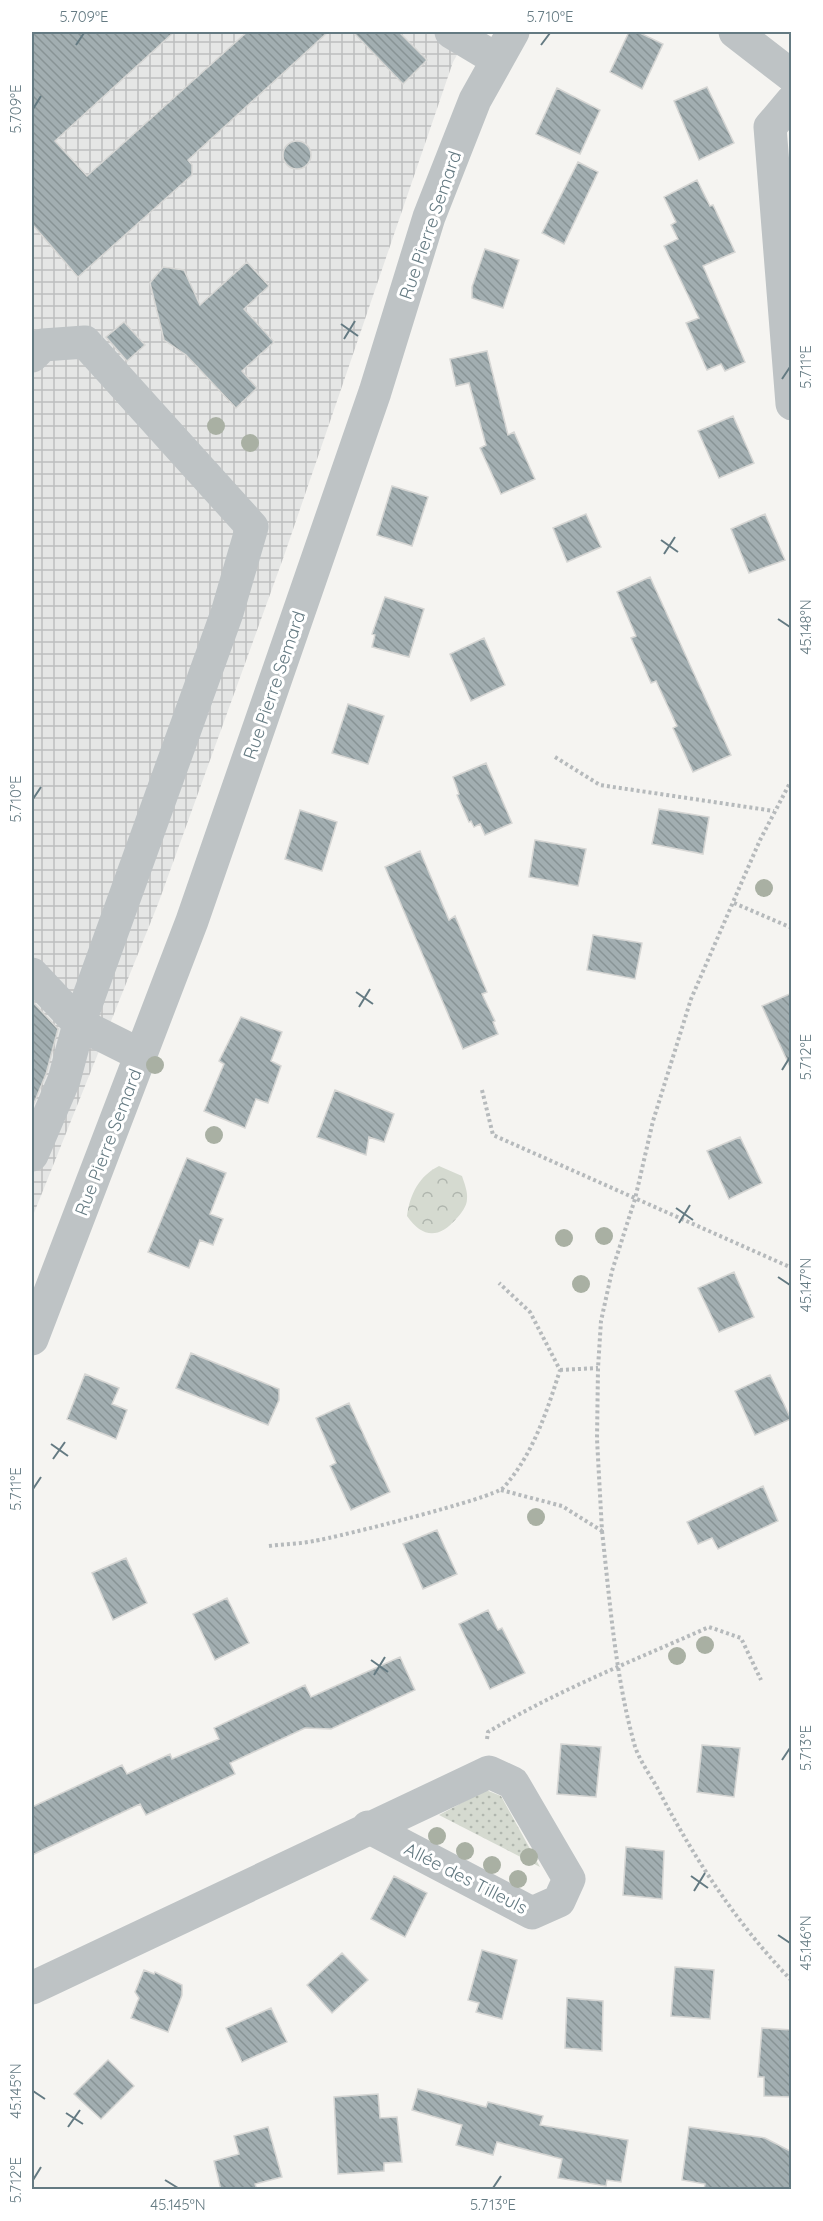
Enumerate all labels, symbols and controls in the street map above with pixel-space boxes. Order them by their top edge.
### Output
text: 5.709°E [59,7,109,26]
text: 5.710°E [527,7,573,26]
text: 5.709°E [6,84,25,134]
street label: Rue Pierre Semard [394,148,466,302]
text: 5.711°E [796,345,815,389]
text: 45.148°N [796,599,815,655]
street label: Rue Pierre Semard [238,608,310,762]
text: 5.710°E [6,776,25,822]
text: 5.712°E [796,1034,815,1080]
street label: Rue Pierre Semard [69,1065,147,1219]
text: 45.147°N [796,1258,815,1312]
text: 5.711°E [6,1467,25,1511]
text: 5.713°E [796,1725,815,1771]
street label: Allée des Tilleuls [401,1837,531,1919]
text: 45.146°N [796,1915,815,1971]
text: 45.145°N [6,2063,25,2119]
text: 5.712°E [6,2157,25,2203]
text: 45.145°N [150,2195,206,2214]
text: 5.713°E [470,2195,516,2214]

